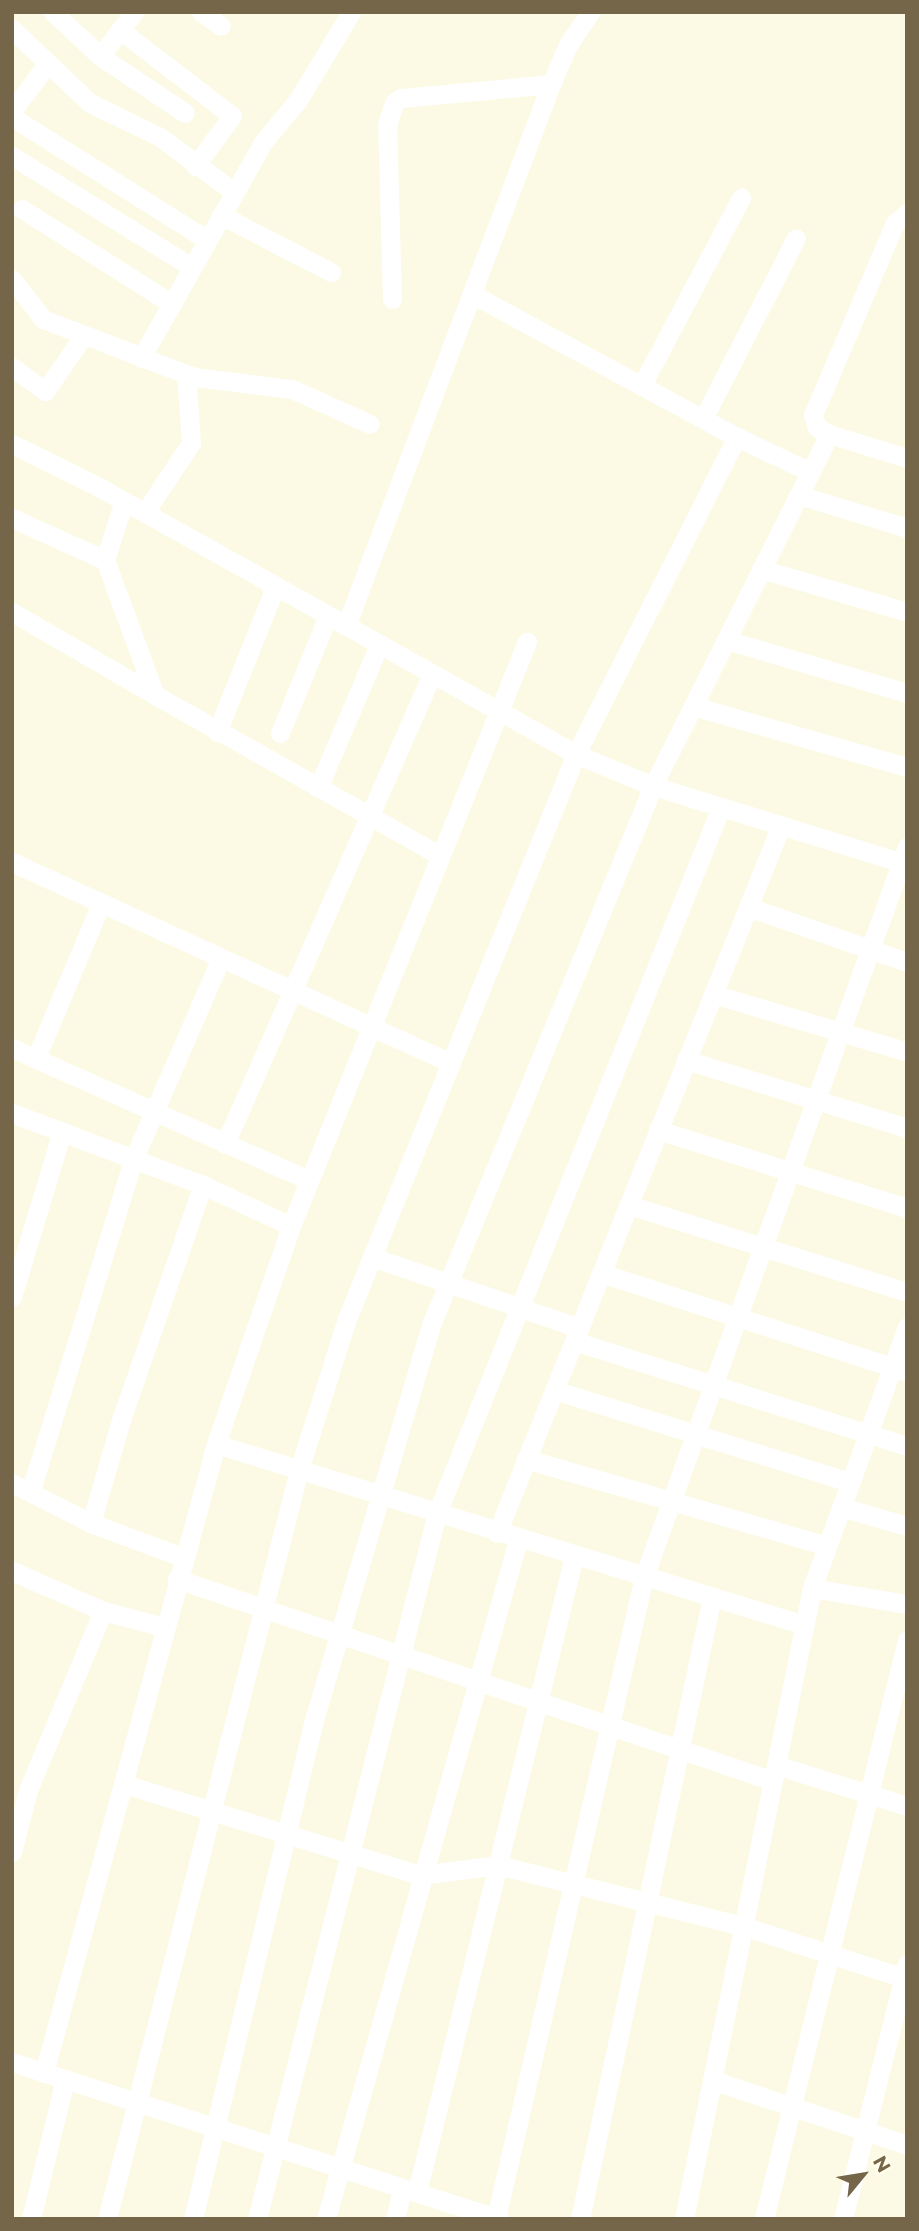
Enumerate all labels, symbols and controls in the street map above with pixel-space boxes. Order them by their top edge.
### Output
north arrow [828,2140,898,2210]
text: N [868,2152,895,2177]

